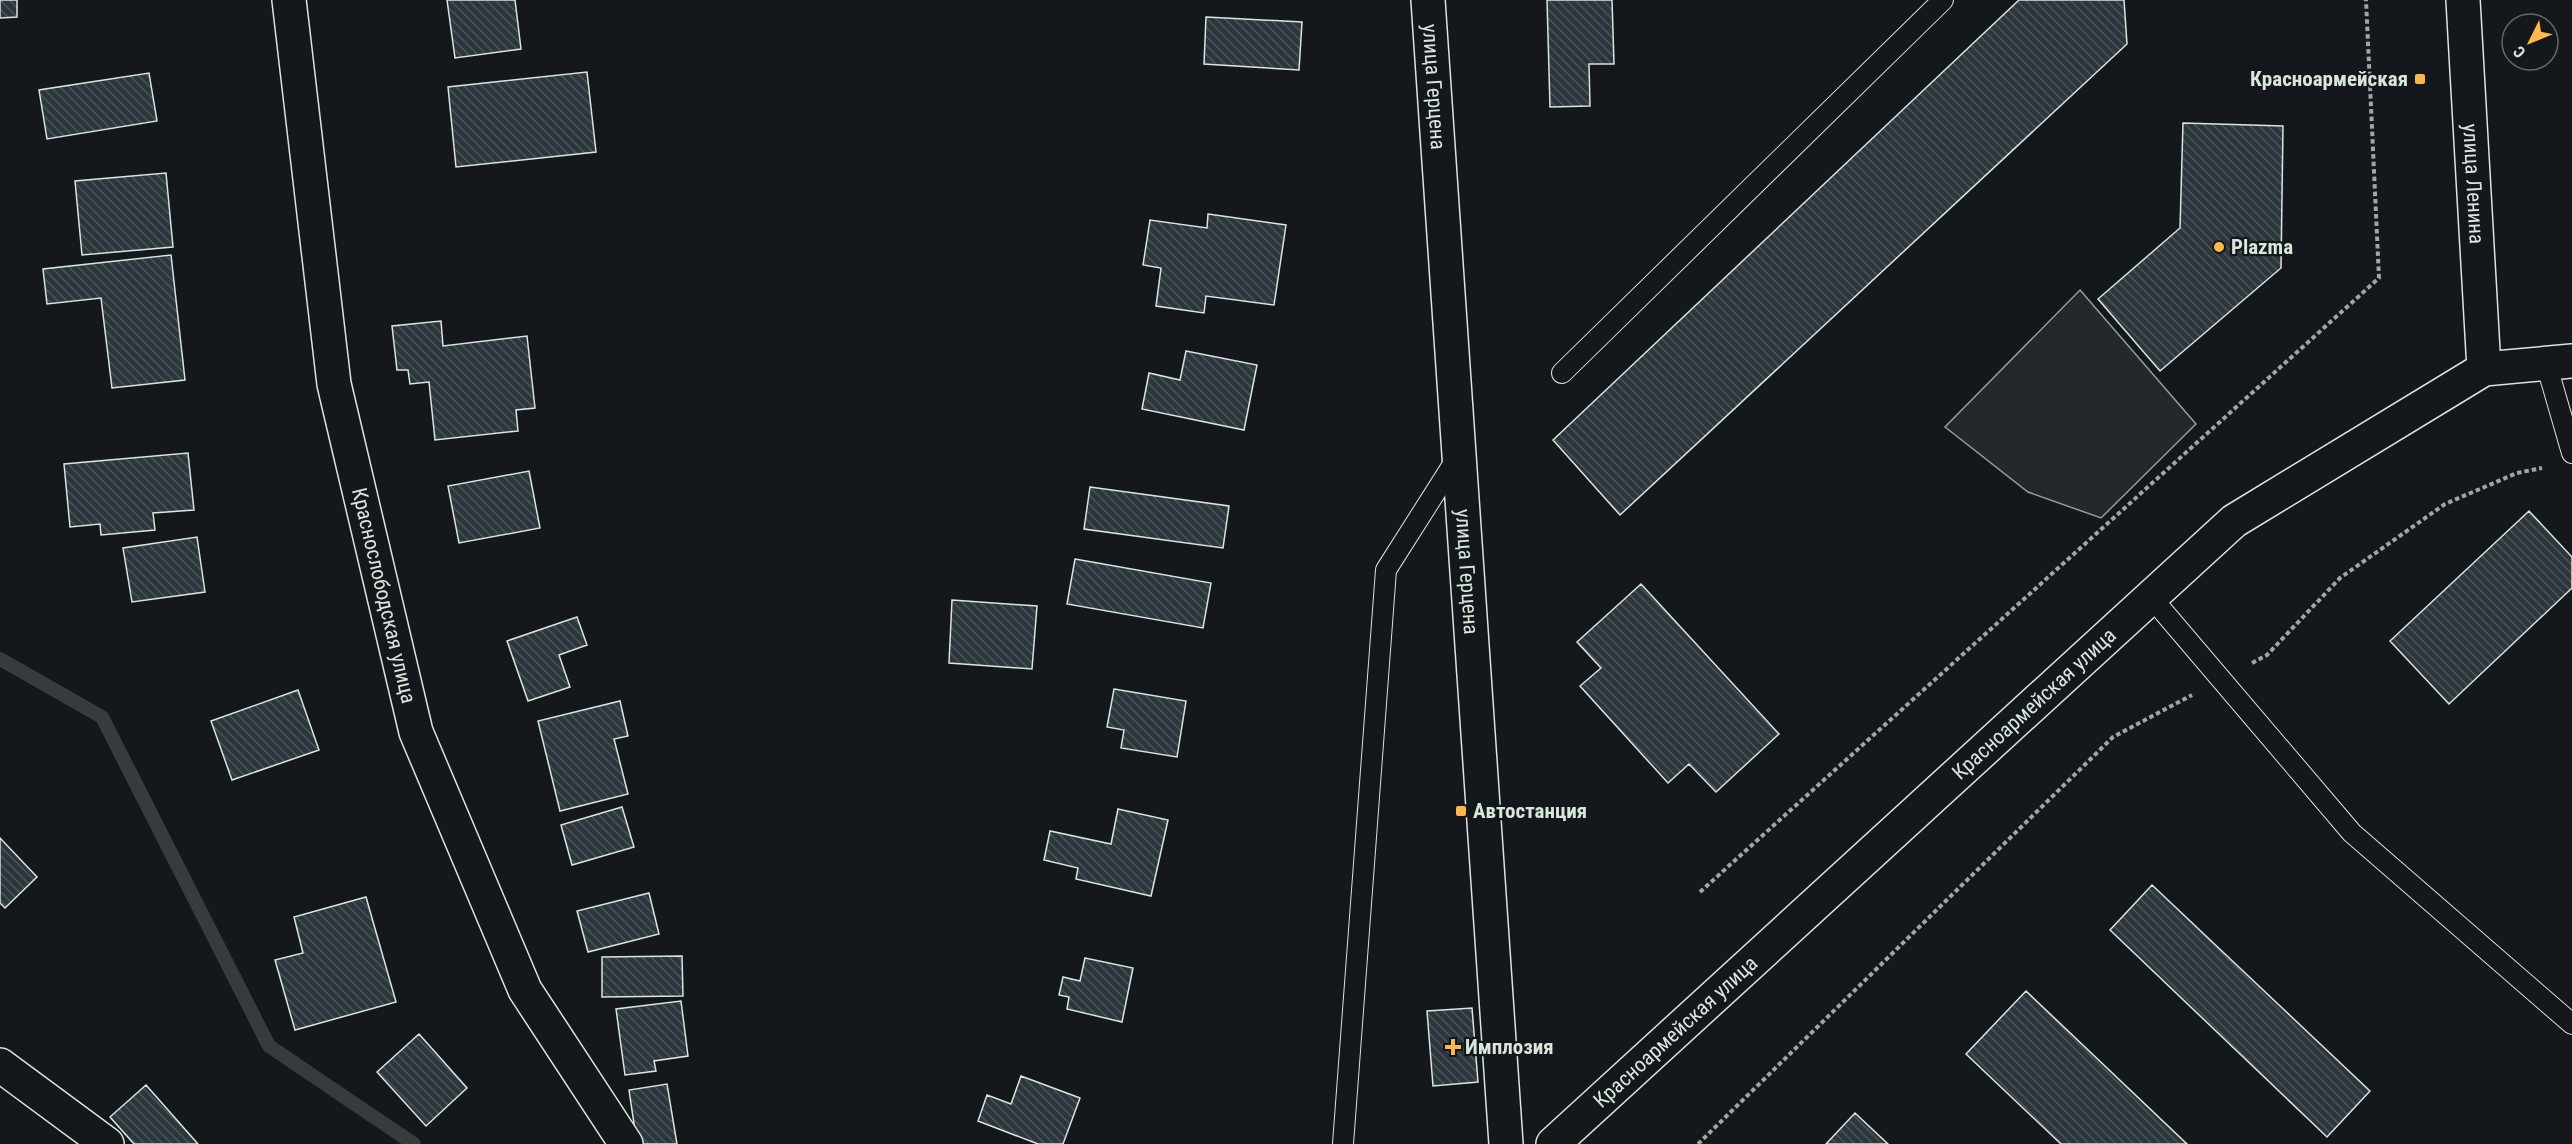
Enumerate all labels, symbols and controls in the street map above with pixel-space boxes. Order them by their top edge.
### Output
north arrow [2500,12,2560,72]
street label: улица Герцена [1418,23,1450,150]
text: С [2509,42,2529,62]
place label: Красноармейская [2250,67,2408,91]
marker: Красноармейская [2413,72,2427,86]
street label: улица Ленина [2458,123,2489,245]
place label: Plazma [2231,235,2293,259]
marker: Plazma [2212,240,2226,254]
street label: Краснослободская улица [347,485,421,706]
street label: улица Герцена [1451,508,1483,635]
street label: Красноармейская улица [1947,623,2121,785]
place label: Автостанция [1473,799,1587,823]
marker: Автостанция [1454,804,1468,818]
street label: Красноармейская улица [1589,951,1762,1113]
place label: Имплозия [1465,1035,1554,1059]
marker: Имплозия [1446,1040,1460,1054]

